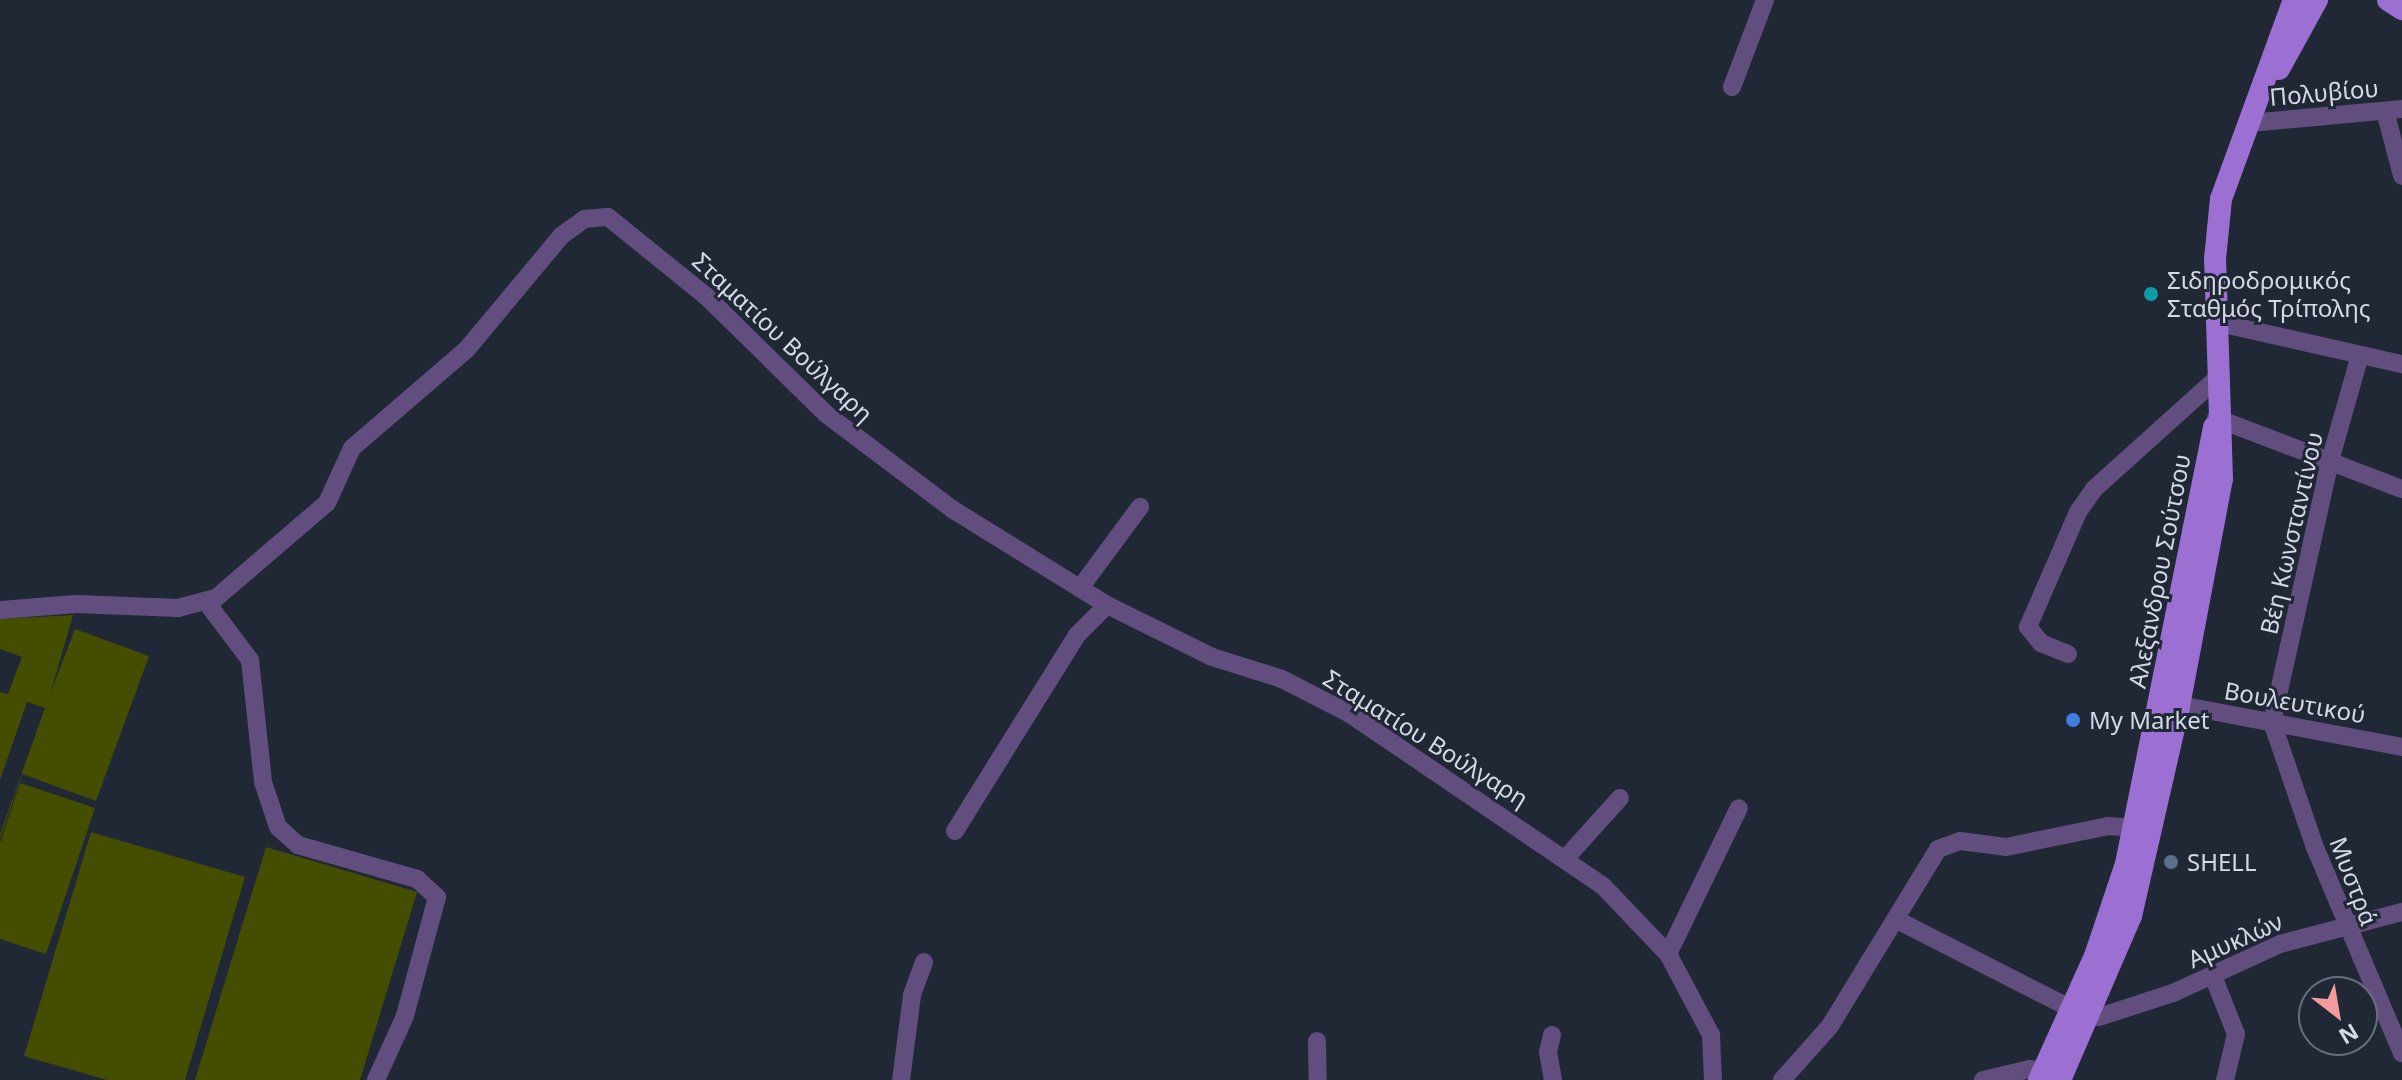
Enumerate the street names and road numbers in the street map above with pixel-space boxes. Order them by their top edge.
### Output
street label: Πολυβίου [2268,73,2380,111]
street label: Σταματίου Βούλγαρη [687,246,879,428]
street label: Βέη Κωνσταντίνου [2254,429,2328,637]
street label: Αλεξανδρου Σούτσου [2122,451,2196,691]
street label: Σταματίου Βούλγαρη [1318,663,1534,813]
street label: Βουλευτικού [2222,675,2368,729]
street label: Μυστρά [2324,833,2384,929]
street label: Αμυκλών [2183,906,2287,974]

